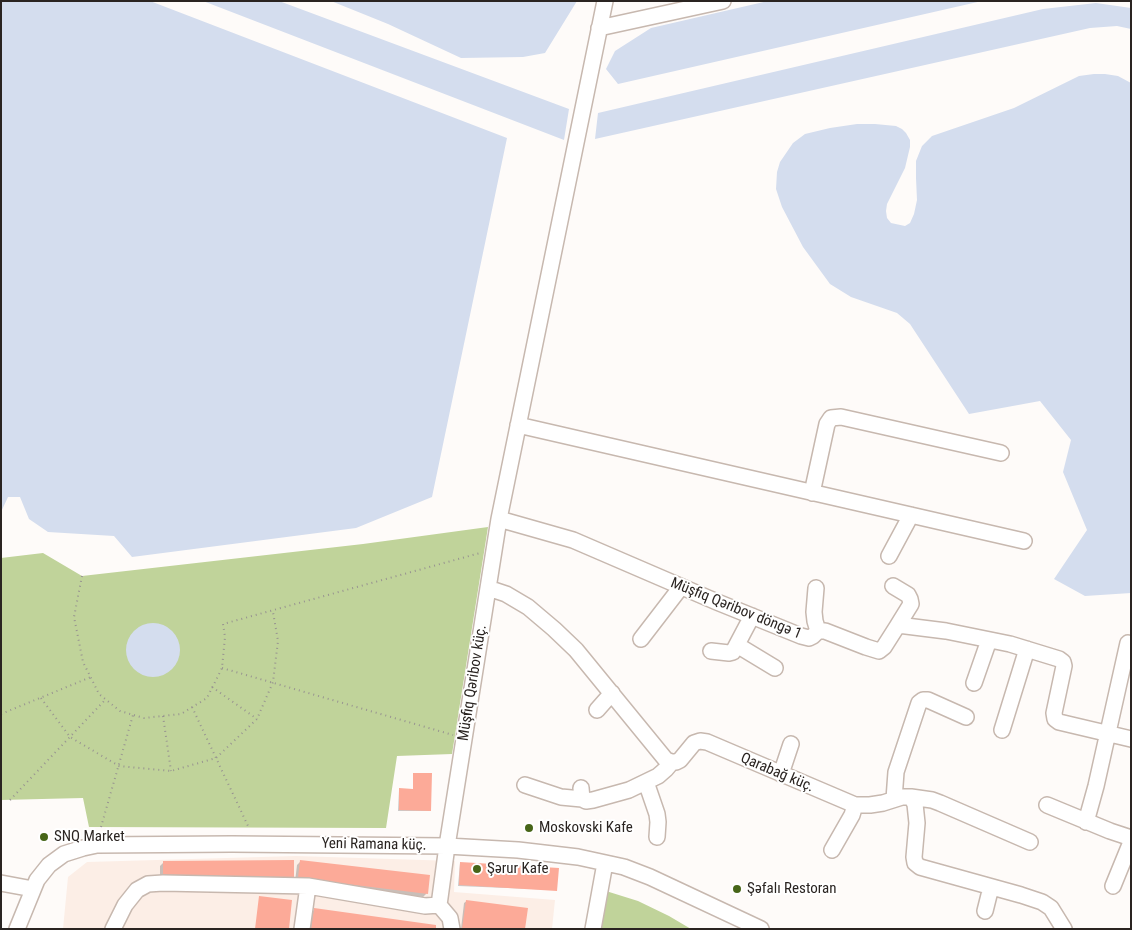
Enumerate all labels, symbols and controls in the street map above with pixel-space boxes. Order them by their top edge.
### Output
street label: Müşfiq Qəribov döngə 1 [668,574,804,644]
street label: Müşfiq Qəribov küç. [455,624,491,742]
street label: Qarabağ küç. [738,749,816,797]
place label: Moskovski Kafe [539,819,633,837]
marker: Moskovski Kafe [523,822,535,834]
place label: SNQ Market [54,828,125,846]
marker: SNQ Market [38,831,50,843]
street label: Yeni Ramana küç. [321,835,427,855]
place label: Şərur Kafe [487,860,549,878]
marker: Şərur Kafe [471,863,483,875]
place label: Şəfalı Restoran [747,880,837,898]
marker: Şəfalı Restoran [731,883,743,895]

